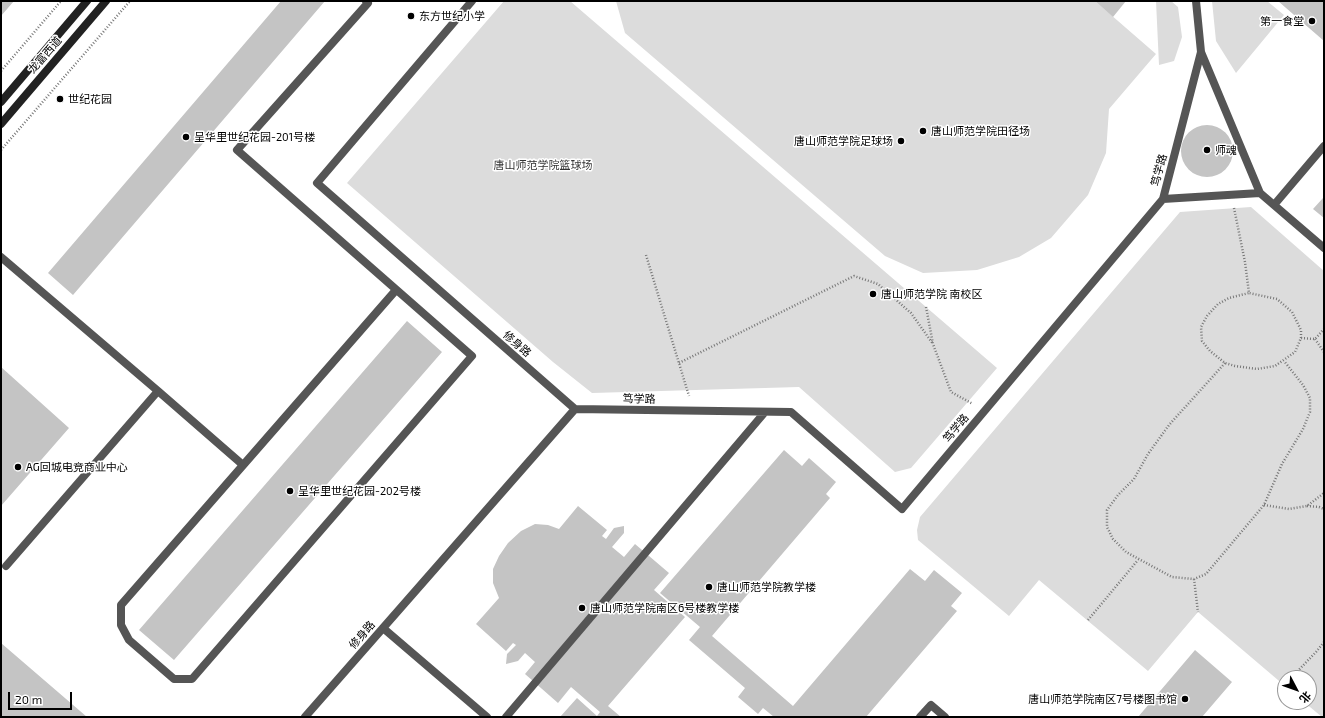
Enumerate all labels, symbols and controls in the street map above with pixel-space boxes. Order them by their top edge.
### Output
place label: 东方世纪小学 [419,9,485,23]
marker: 东方世纪小学 [406,11,416,21]
place label: 第一食堂 [1260,14,1304,28]
marker: 第一食堂 [1307,16,1317,26]
street label: 龙富西道 [26,34,64,76]
place label: 世纪花园 [68,92,112,106]
marker: 世纪花园 [55,94,65,104]
place label: 唐山师范学院田径场 [931,124,1030,138]
marker: 唐山师范学院田径场 [918,126,928,136]
place label: 呈华里世纪花园-201号楼 [194,130,315,144]
marker: 呈华里世纪花园-201号楼 [181,132,191,142]
place label: 唐山师范学院足球场 [794,134,893,148]
marker: 唐山师范学院足球场 [896,136,906,146]
place label: 师魂 [1215,143,1237,157]
marker: 师魂 [1202,145,1212,155]
street label: 笃学路 [1148,152,1170,188]
park label: 唐山师范学院篮球场 [494,158,592,172]
place label: 唐山师范学院 南校区 [881,287,982,301]
marker: 唐山师范学院 南校区 [868,289,878,299]
street label: 修身路 [500,328,534,360]
street label: 笃学路 [622,392,656,406]
street label: 笃学路 [940,411,972,445]
place label: AG回城电竞商业中心 [26,460,128,474]
marker: AG回城电竞商业中心 [13,462,23,472]
place label: 呈华里世纪花园-202号楼 [298,484,421,498]
marker: 呈华里世纪花园-202号楼 [285,486,295,496]
place label: 唐山师范学院教学楼 [717,580,816,594]
marker: 唐山师范学院教学楼 [704,582,714,592]
place label: 唐山师范学院南区6号楼教学楼 [590,601,739,615]
marker: 唐山师范学院南区6号楼教学楼 [577,603,587,613]
street label: 修身路 [346,618,378,652]
north arrow [1277,670,1317,710]
scale bar [10,684,74,710]
text: 北 [1297,689,1314,706]
text: 20 m [15,692,42,706]
place label: 唐山师范学院南区7号楼图书馆 [1028,692,1177,706]
marker: 唐山师范学院南区7号楼图书馆 [1180,694,1190,704]

